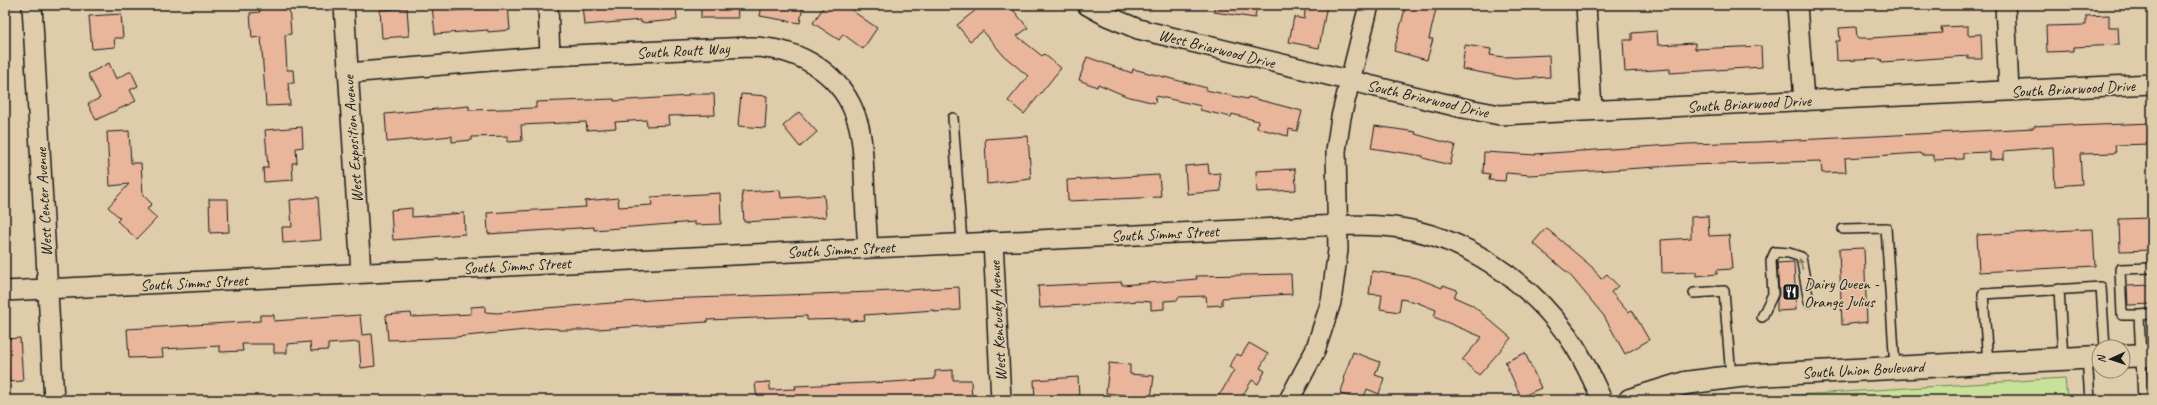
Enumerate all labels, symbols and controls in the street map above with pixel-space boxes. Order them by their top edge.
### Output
street label: West Briarwood Drive [1157,25,1279,74]
street label: South Routt Way [636,38,732,63]
street label: West Exposition Avenue [338,73,367,203]
street label: South Briarwood Drive [1365,75,1492,123]
street label: South Briarwood Drive [2011,76,2137,102]
street label: South Briarwood Drive [1687,91,1813,117]
street label: West Center Avenue [31,145,57,257]
street label: South Simms Street [1111,221,1221,247]
street label: South Simms Street [787,237,897,263]
street label: South Simms Street [463,253,573,279]
one-way arrow [1798,257,1804,270]
street label: West Kentucky Avenue [985,259,1011,381]
street label: South Simms Street [140,270,250,296]
place label: Dairy Queen - Orange Julius [1804,274,1880,312]
restaurant icon: Dairy Queen - Orange Julius [1781,282,1801,302]
north arrow [2091,339,2131,379]
text: N [2094,354,2108,363]
street label: South Union Boulevard [1802,357,1927,383]

